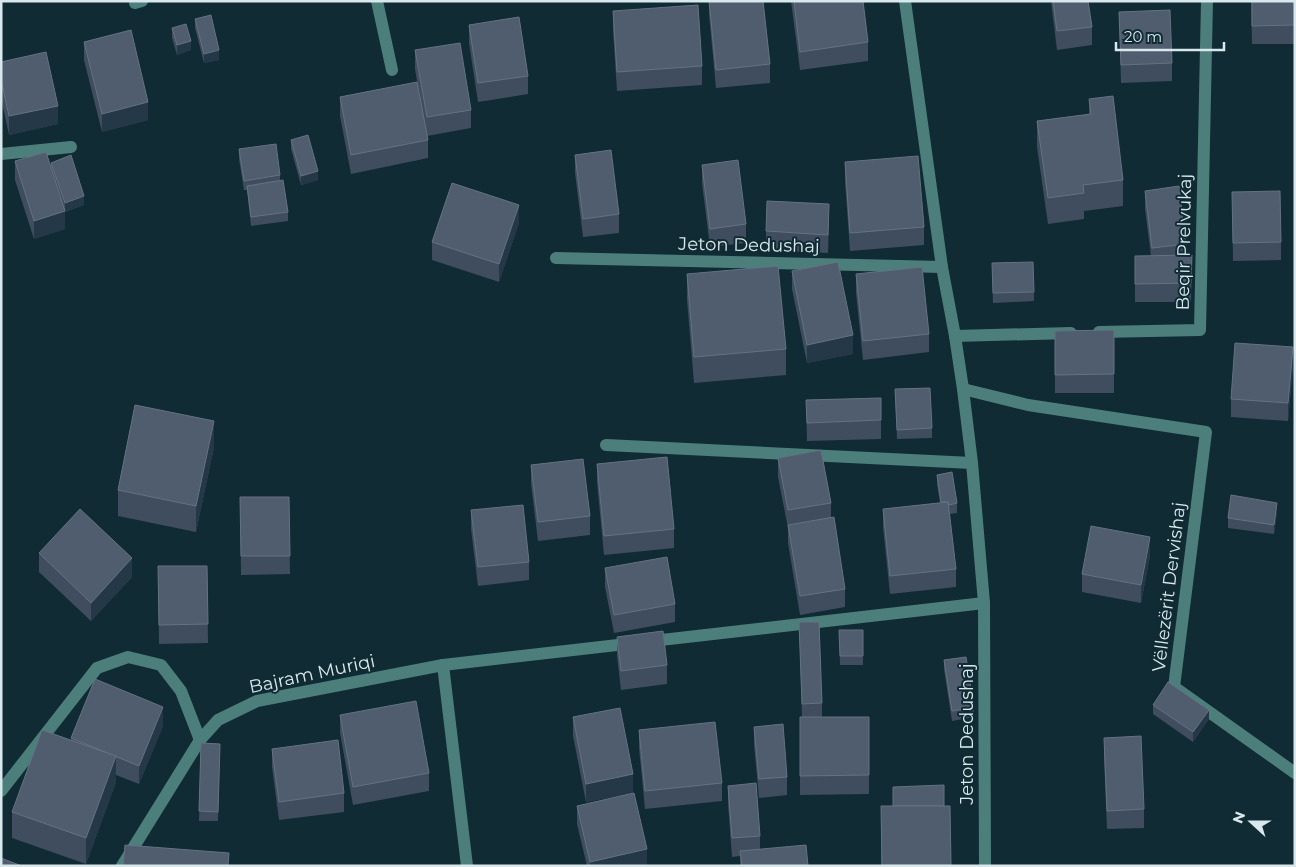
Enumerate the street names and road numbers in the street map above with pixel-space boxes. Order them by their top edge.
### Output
street label: Beqir Prelvukaj [1172,173,1196,311]
street label: Jeton Dedushaj [677,233,820,257]
street label: Vëllezërit Dervishaj [1148,501,1190,673]
street label: Bajram Muriqi [247,650,377,698]
street label: Jeton Dedushaj [956,663,978,806]

